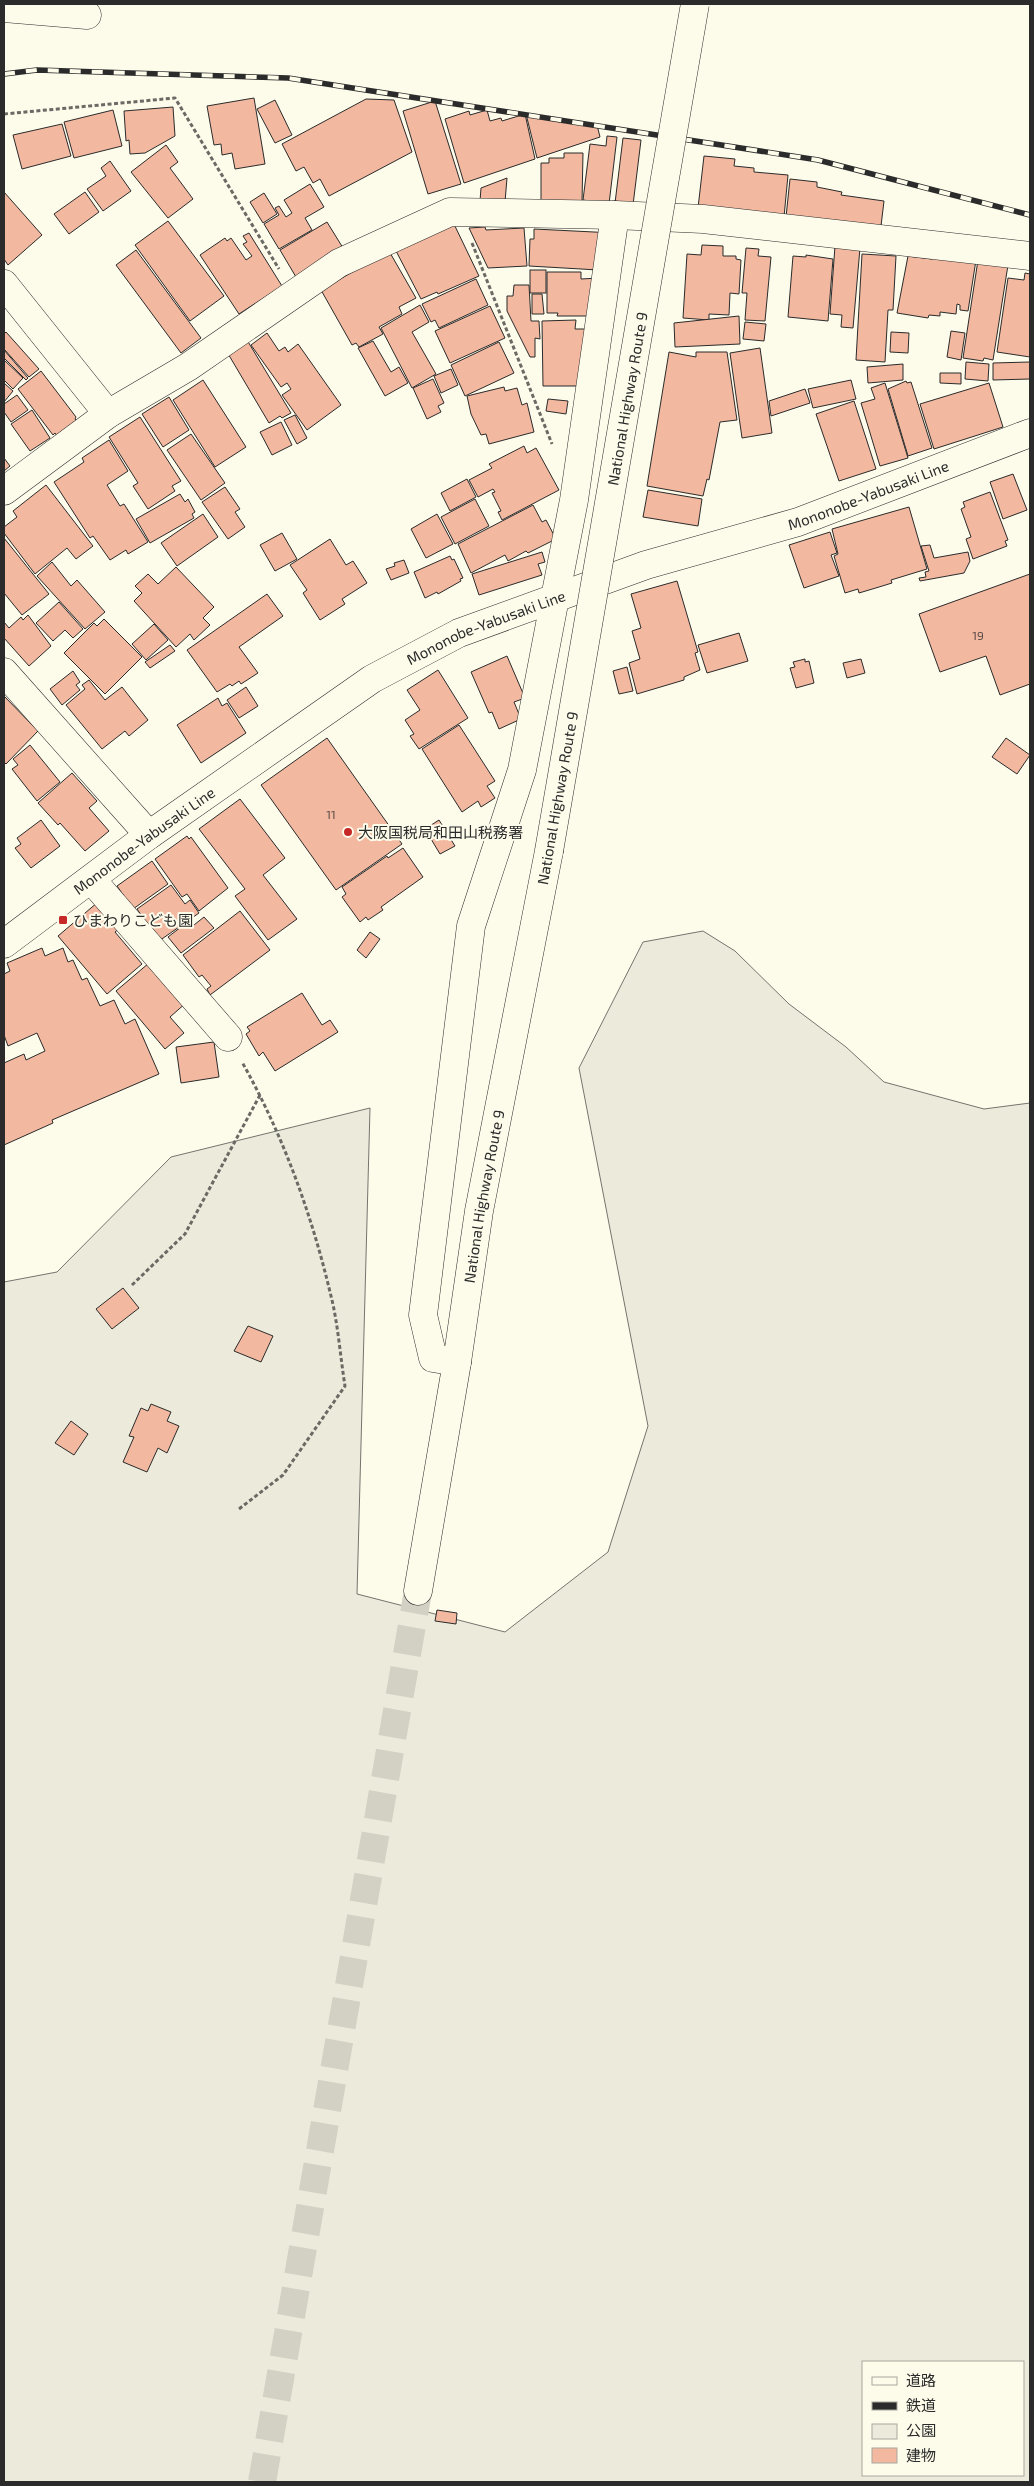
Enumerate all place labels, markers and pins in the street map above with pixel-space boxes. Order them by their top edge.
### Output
place label: 大阪国税局和田山税務署 [358,823,523,841]
marker: 大阪国税局和田山税務署 [342,826,354,838]
place label: ひまわりこども園 [73,911,193,929]
marker: ひまわりこども園 [57,914,69,926]

